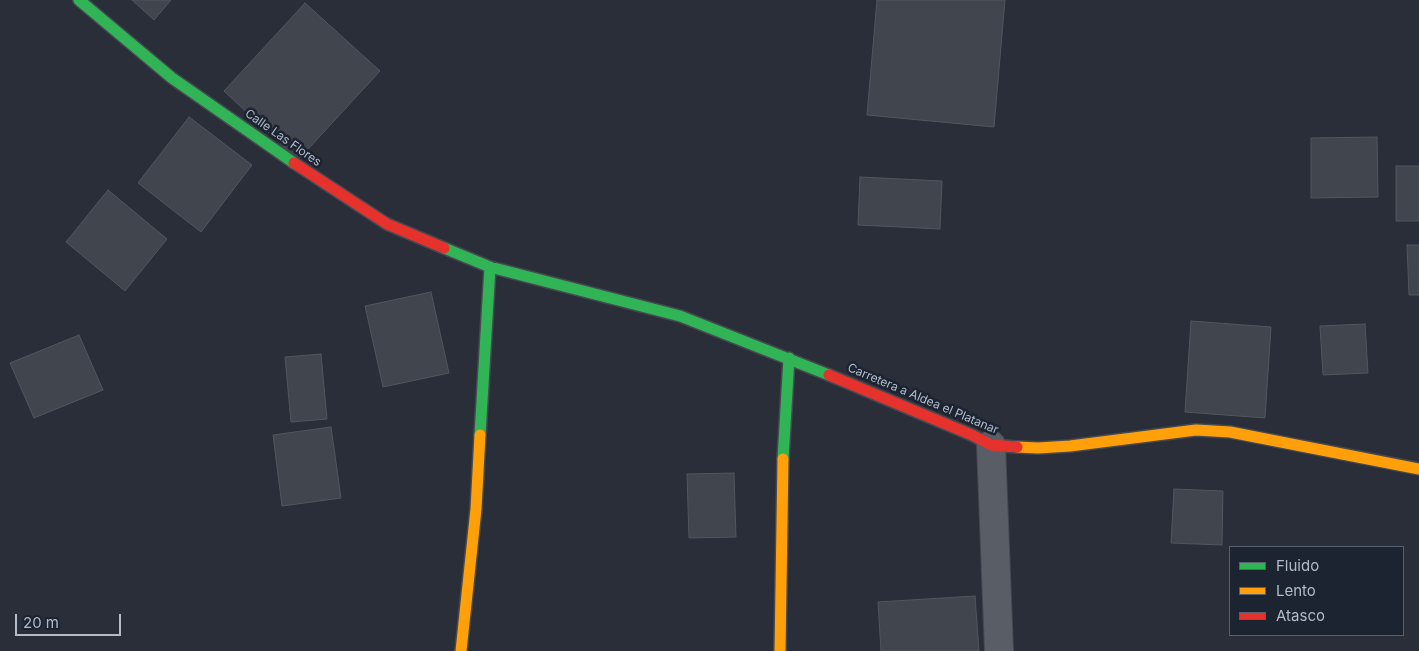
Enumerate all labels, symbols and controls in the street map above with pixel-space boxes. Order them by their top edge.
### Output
street label: Calle Las Flores [242,106,324,170]
street label: Carretera a Aldea el Platanar [845,361,1001,437]
legend [1229,546,1404,636]
text: Fluido [1276,556,1319,575]
text: Lento [1276,581,1316,600]
scale bar [18,604,124,636]
text: Atasco [1276,606,1325,625]
text: 20 m [23,613,59,632]

